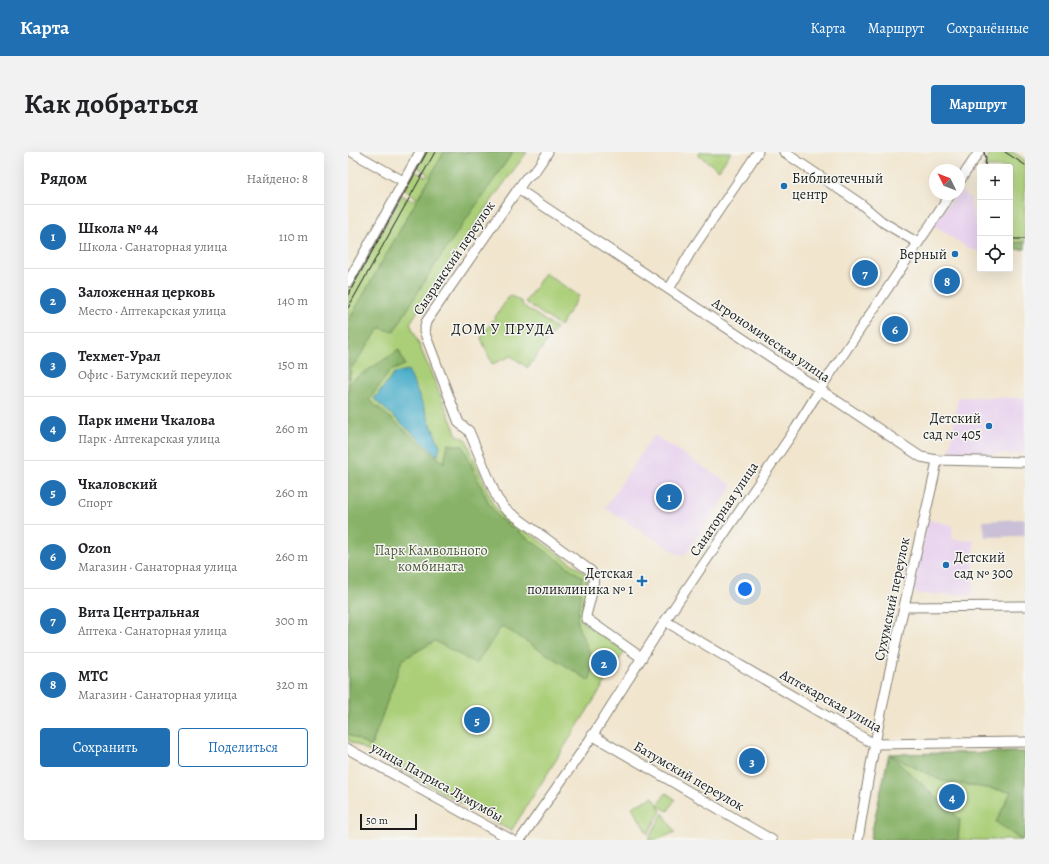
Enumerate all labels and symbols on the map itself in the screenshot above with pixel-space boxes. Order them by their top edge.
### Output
north arrow [929,164,965,200]
place label: Библиотечный центр [792,169,883,204]
marker: Библиотечный центр [779,181,789,191]
street label: Сызранский переулок [409,197,499,319]
place label: Верный [899,245,947,264]
marker: Верный [950,249,960,259]
pin: 7 [852,258,878,288]
pin: 8 [934,266,960,296]
street label: Агрономическая улица [707,293,834,387]
pin: 6 [882,314,908,344]
district label: ДОМ У ПРУДА [451,319,555,339]
place label: Детский сад № 405 [923,409,981,444]
marker: Детский сад № 405 [984,421,994,431]
street label: Санаторная улица [685,457,763,560]
pin: 1 [656,482,682,512]
street label: Сухумский переулок [870,535,914,663]
park label: Парк Камвольного комбината [374,541,488,576]
place label: Детский сад № 300 [954,548,1013,583]
marker: Детский сад № 300 [941,560,951,570]
place label: Детская поликлиника № 1 [527,564,633,599]
marker: Детская поликлиника № 1 [636,575,648,587]
your location [735,579,755,599]
pin: 2 [591,648,617,678]
street label: Аптекарская улица [776,665,886,737]
pin: 5 [464,705,490,735]
street label: улица Патриса Лумумбы [367,737,506,826]
street label: Батумский переулок [630,737,748,815]
pin: 3 [739,746,765,776]
pin: 4 [939,782,965,812]
scale bar [360,812,417,831]

